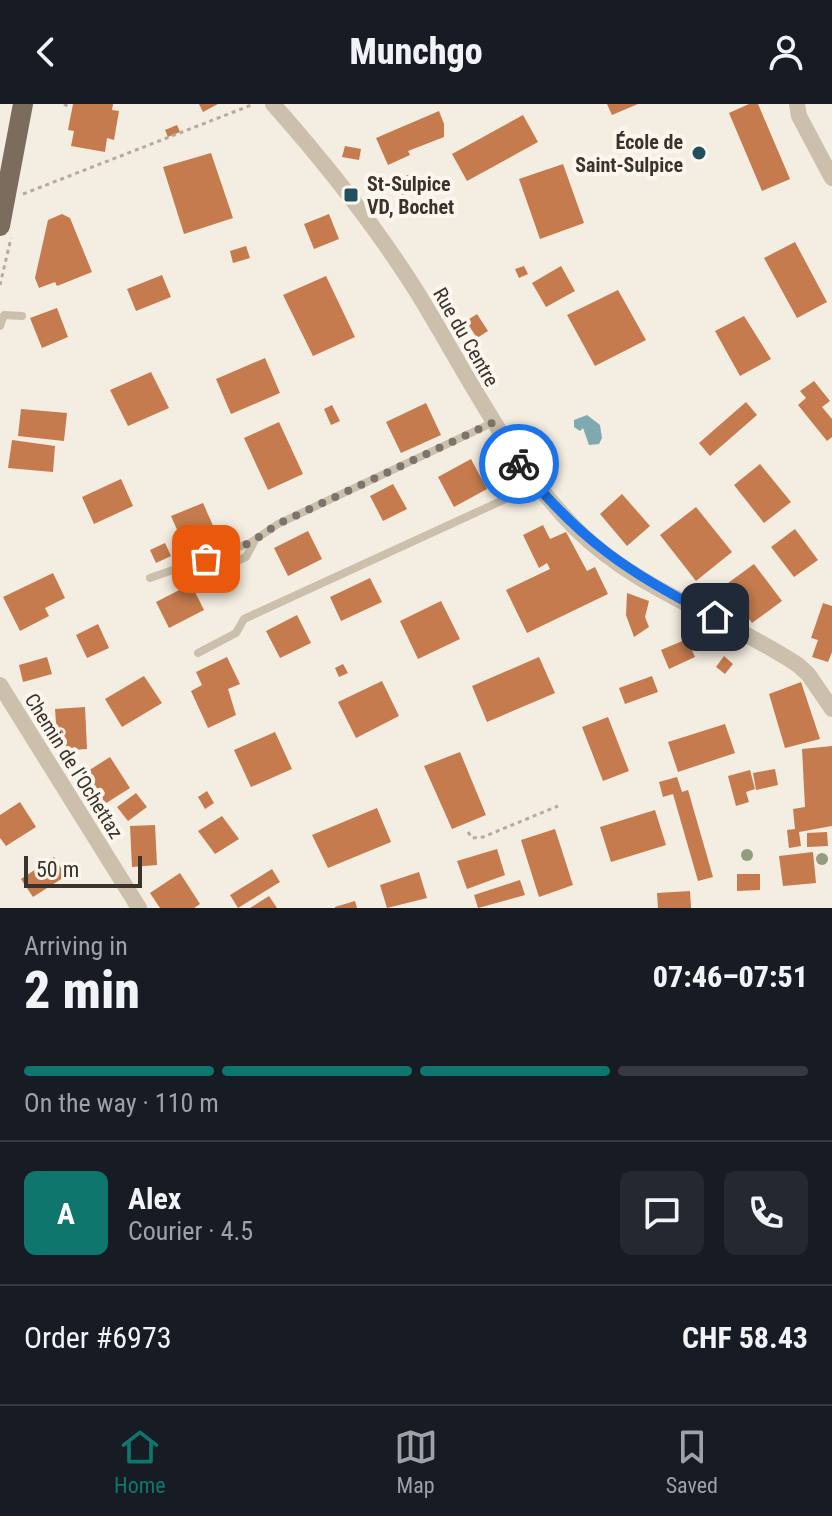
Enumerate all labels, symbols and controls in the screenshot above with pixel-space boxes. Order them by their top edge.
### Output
icon: back [24,30,68,74]
icon: person [764,30,808,74]
text: Munchgo [349,31,483,73]
place label: École de Saint-Sulpice [575,130,683,177]
marker: École de Saint-Sulpice [690,144,708,162]
place label: St-Sulpice VD, Bochet [367,172,454,219]
marker: St-Sulpice VD, Bochet [342,186,360,204]
street label: Rue du Centre [428,283,504,391]
courier [479,424,559,504]
icon: bike [497,442,541,486]
pin [172,525,240,593]
icon: bag [184,537,228,581]
pin [681,583,749,651]
icon: home [693,595,737,639]
street label: Chemin de l'Ochettaz [20,689,128,843]
scale bar [24,852,142,888]
text: 50 m [36,857,79,882]
text: Arriving in [24,931,128,961]
text: 07:46–07:51 [653,959,808,994]
text: 2 min [24,960,140,1021]
text: On the way · 110 m [24,1088,219,1118]
button: chat [620,1171,704,1255]
button: phone [724,1171,808,1255]
text: Alex [128,1181,181,1216]
text: A [57,1196,75,1231]
text: Courier · 4.5 [128,1216,253,1246]
text: Order #6973 [24,1320,172,1355]
text: CHF 58.43 [682,1320,808,1355]
tab: Home [114,1425,166,1498]
tab: Map [394,1425,438,1498]
tab: Saved [666,1425,718,1498]

